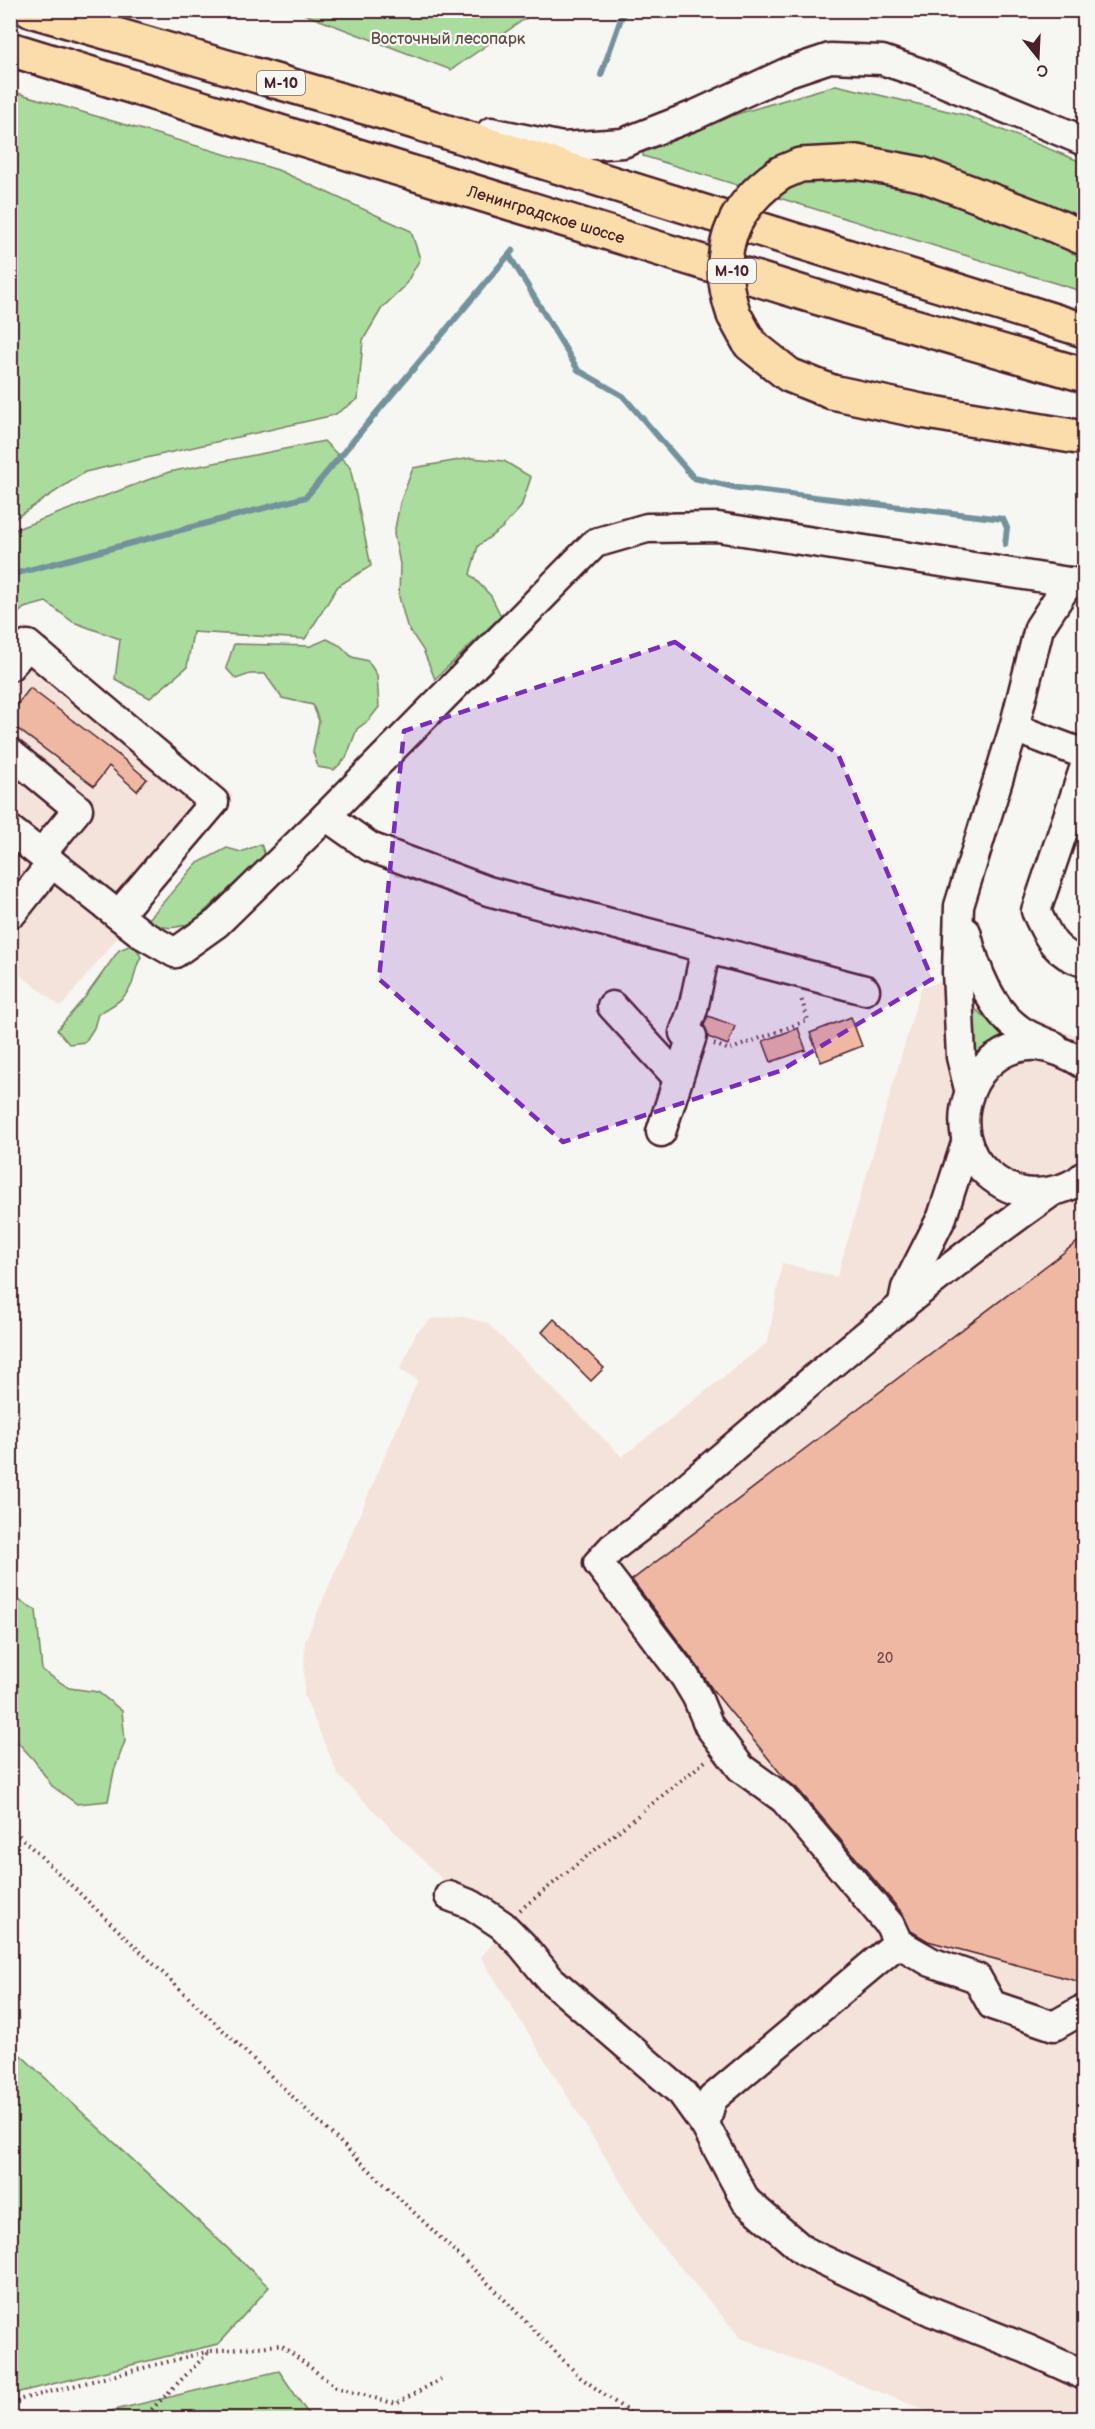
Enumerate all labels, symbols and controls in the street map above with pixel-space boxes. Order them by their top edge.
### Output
north arrow [1008,27,1068,87]
park label: Восточный лесопарк [371,30,526,49]
text: С [1034,59,1050,81]
road number: М-10 [257,71,305,95]
street label: Ленинградское шоссе [464,182,627,249]
road number: М-10 [708,259,756,283]
house number: 20 [877,1650,893,1667]

